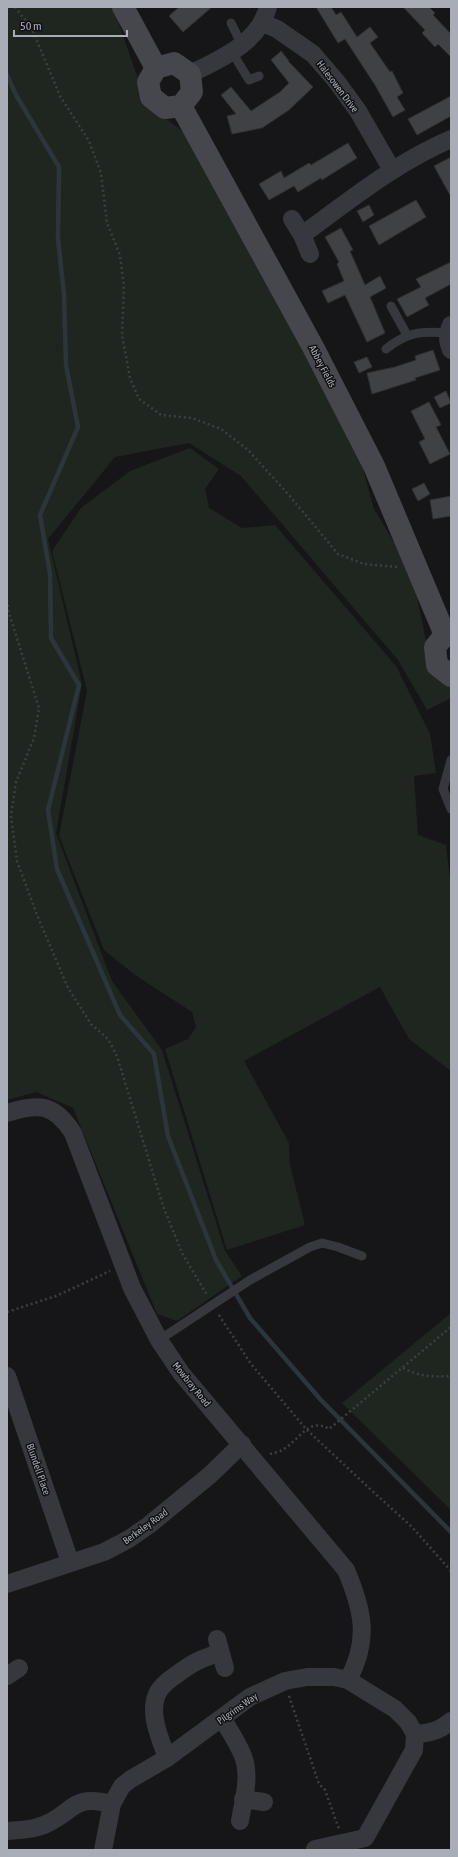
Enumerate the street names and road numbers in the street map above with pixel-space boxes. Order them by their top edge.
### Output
street label: Halesowen Drive [315,58,361,115]
street label: Abbey Fields [307,343,338,390]
street label: Mowbray Road [170,1360,213,1409]
street label: Blundell Place [25,1442,53,1497]
street label: Berkeley Road [121,1506,170,1546]
street label: Pilgrims Way [215,1690,260,1726]

